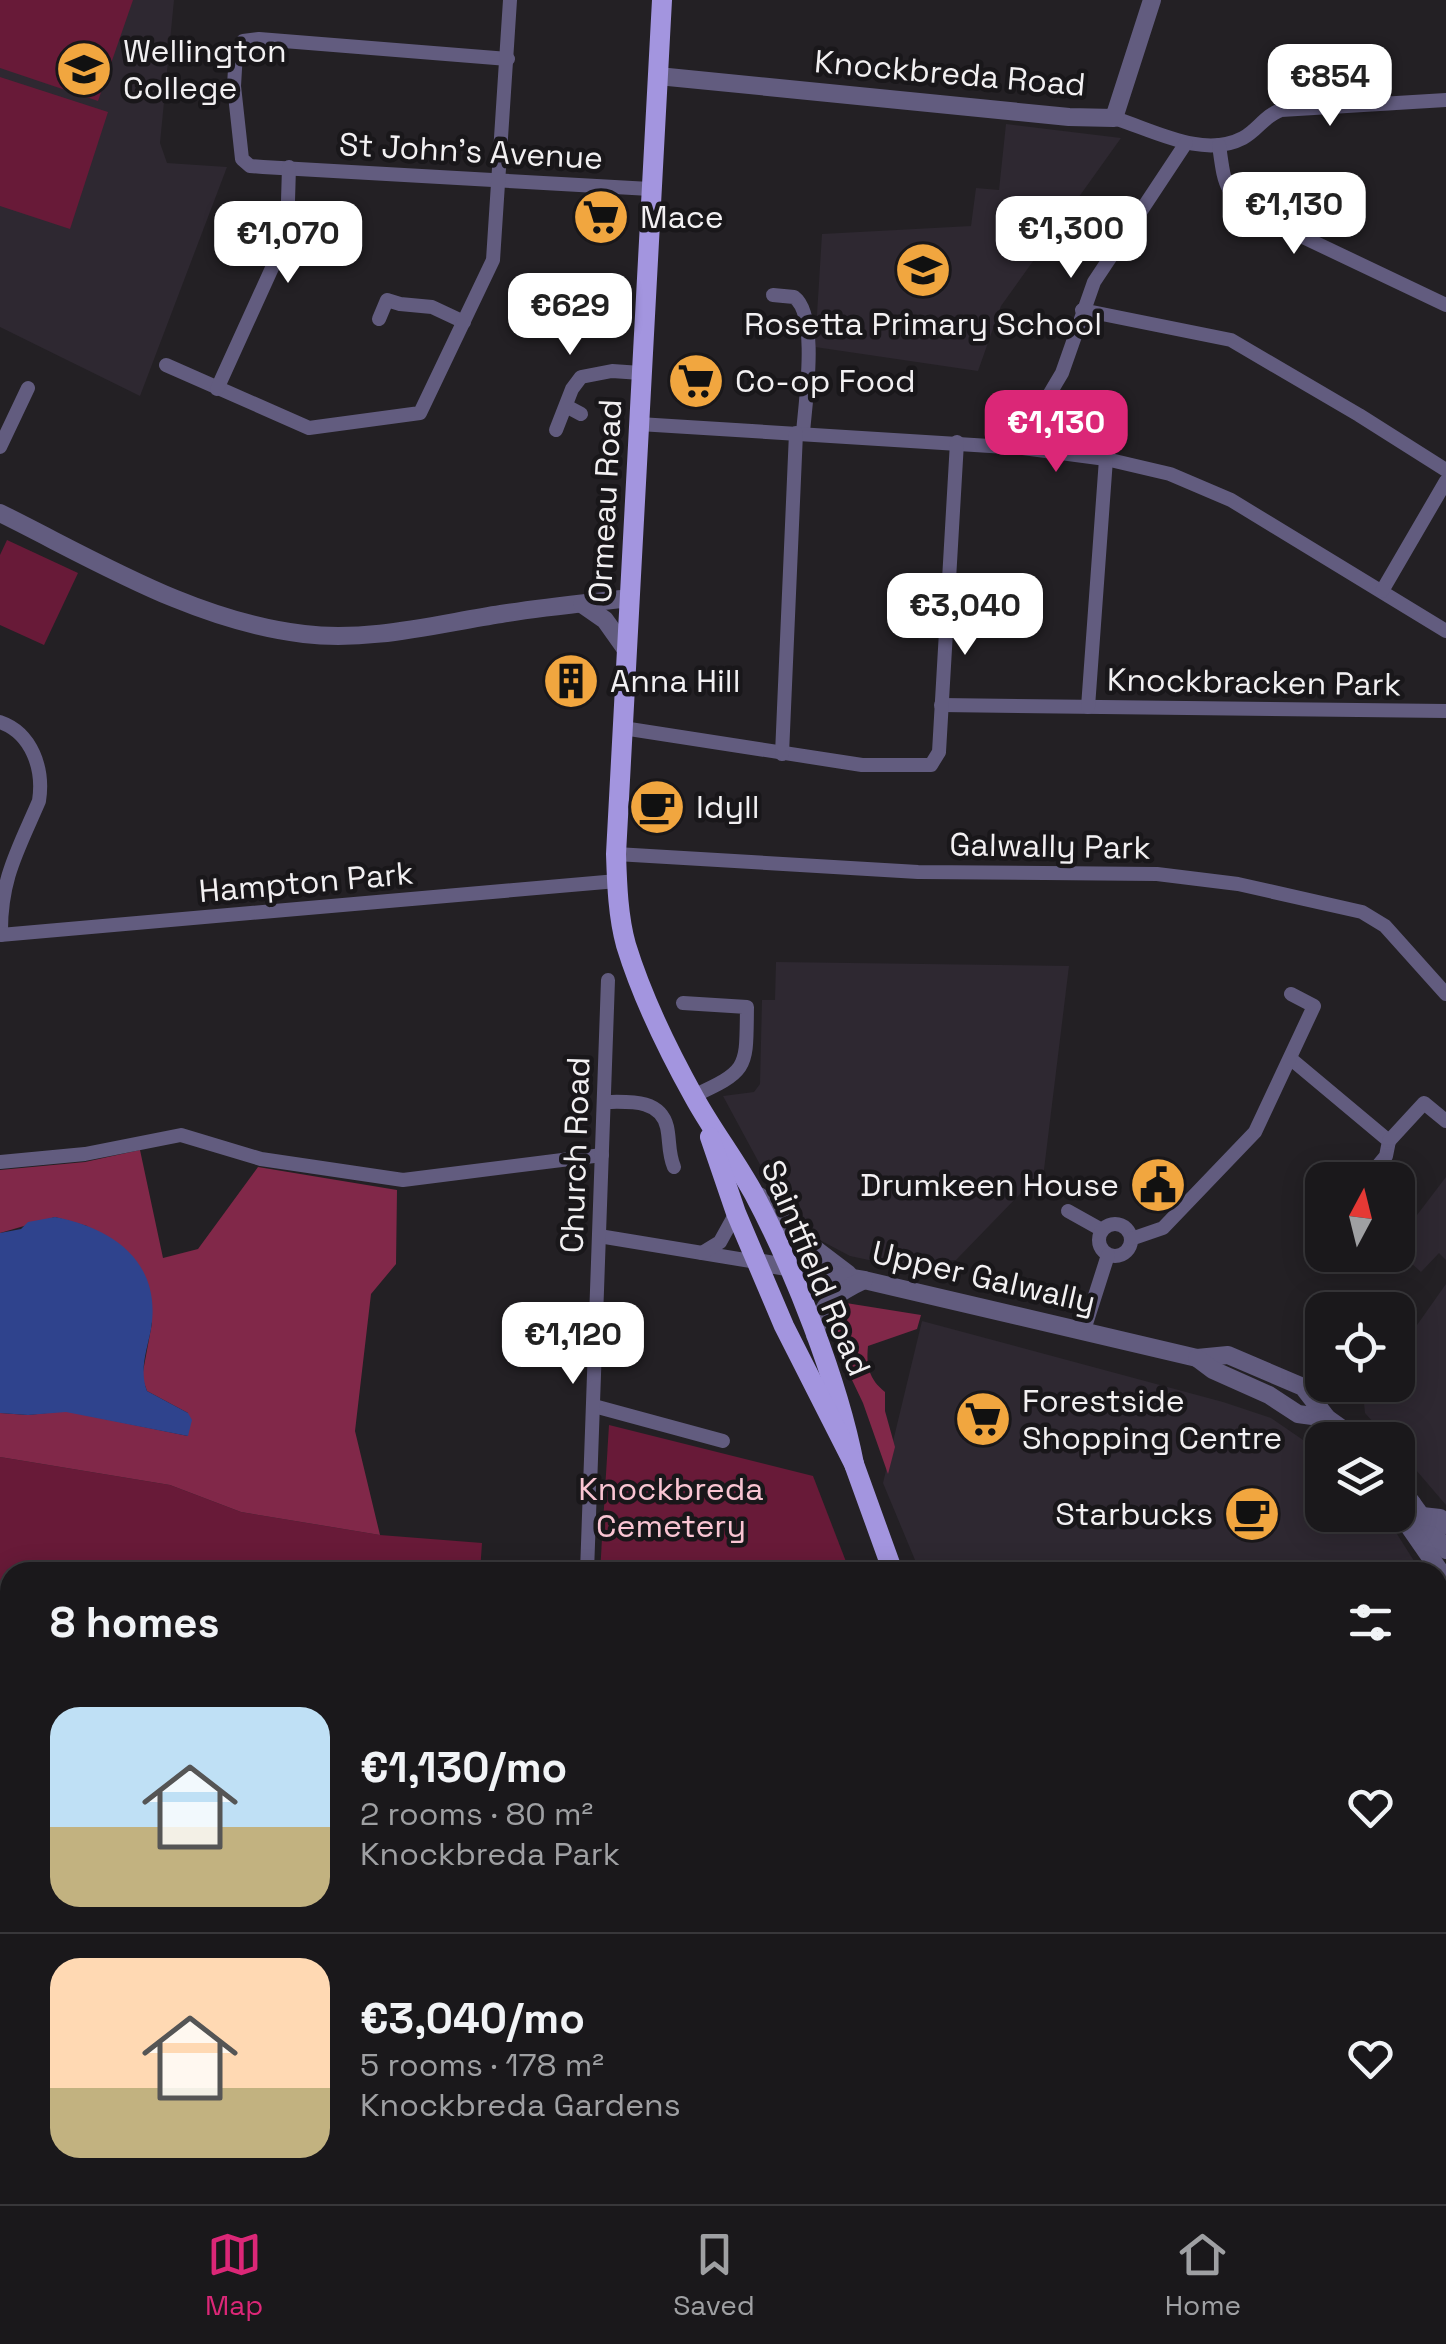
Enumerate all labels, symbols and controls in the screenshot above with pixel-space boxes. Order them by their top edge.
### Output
place label: Wellington College [123,31,287,108]
school or university icon: Wellington College [54,39,114,99]
street label: Knockbreda Road [813,41,1087,105]
pin: €854 [1271,44,1389,129]
text: €854 [1290,56,1370,96]
street label: St John's Avenue [338,124,604,178]
pin: €1,130 [1213,172,1375,257]
text: €1,130 [1245,184,1343,224]
supermarket icon: Mace [571,187,631,247]
pin: €1,300 [990,196,1152,281]
place label: Mace [640,197,724,237]
pin: €1,070 [207,201,369,286]
text: €1,300 [1018,208,1124,248]
text: €1,070 [236,213,340,253]
school or university icon: Rosetta Primary School [893,240,953,300]
pin: €629 [511,273,629,358]
text: €629 [530,285,610,325]
place label: Rosetta Primary School [744,304,1102,344]
supermarket icon: Co-op Food [666,351,726,411]
place label: Co-op Food [735,361,916,401]
pin: €1,130 [975,390,1137,475]
street label: Ormeau Road [580,398,630,604]
text: €1,130 [1007,402,1105,442]
pin: €3,040 [884,573,1046,658]
text: €3,040 [909,585,1021,625]
building icon: Anna Hill [541,651,601,711]
street label: Knockbracken Park [1107,659,1401,705]
place label: Anna Hill [610,661,741,701]
cafe icon: Idyll [627,777,687,837]
place label: Idyll [696,787,760,827]
street label: Galwally Park [949,824,1151,868]
street label: Hampton Park [197,853,415,911]
street label: Church Road [552,1056,598,1254]
street label: Saintfield Road [753,1154,879,1382]
public building icon: Drumkeen House [1128,1155,1188,1215]
north arrow [1305,1162,1415,1272]
map controls [1305,1162,1415,1532]
place label: Drumkeen House [860,1165,1119,1205]
street label: Upper Galwally [868,1232,1100,1322]
button: locate [1305,1292,1415,1402]
pin: €1,120 [492,1302,654,1387]
text: €1,120 [524,1314,622,1354]
place label: Forestside Shopping Centre [1022,1381,1282,1458]
supermarket icon: Forestside Shopping Centre [953,1389,1013,1449]
button: layers [1305,1422,1415,1532]
park label: Knockbreda Cemetery [578,1469,764,1546]
cafe icon: Starbucks [1222,1484,1282,1544]
place label: Starbucks [1055,1494,1213,1534]
icon: filters [1343,1595,1398,1650]
text: 8 homes [50,1596,220,1649]
text: €1,130/mo [360,1741,567,1794]
icon: home [130,1747,250,1867]
icon: heart [1343,1780,1398,1835]
text: 2 rooms · 80 m² [360,1794,593,1834]
text: Knockbreda Park [360,1834,620,1874]
text: €3,040/mo [360,1992,585,2045]
icon: home [130,1998,250,2118]
icon: heart [1343,2031,1398,2086]
text: 5 rooms · 178 m² [360,2045,604,2085]
text: Knockbreda Gardens [360,2085,681,2125]
tab: Map [205,2227,263,2323]
tab: Saved [673,2227,755,2323]
tab: Home [1165,2227,1241,2323]

